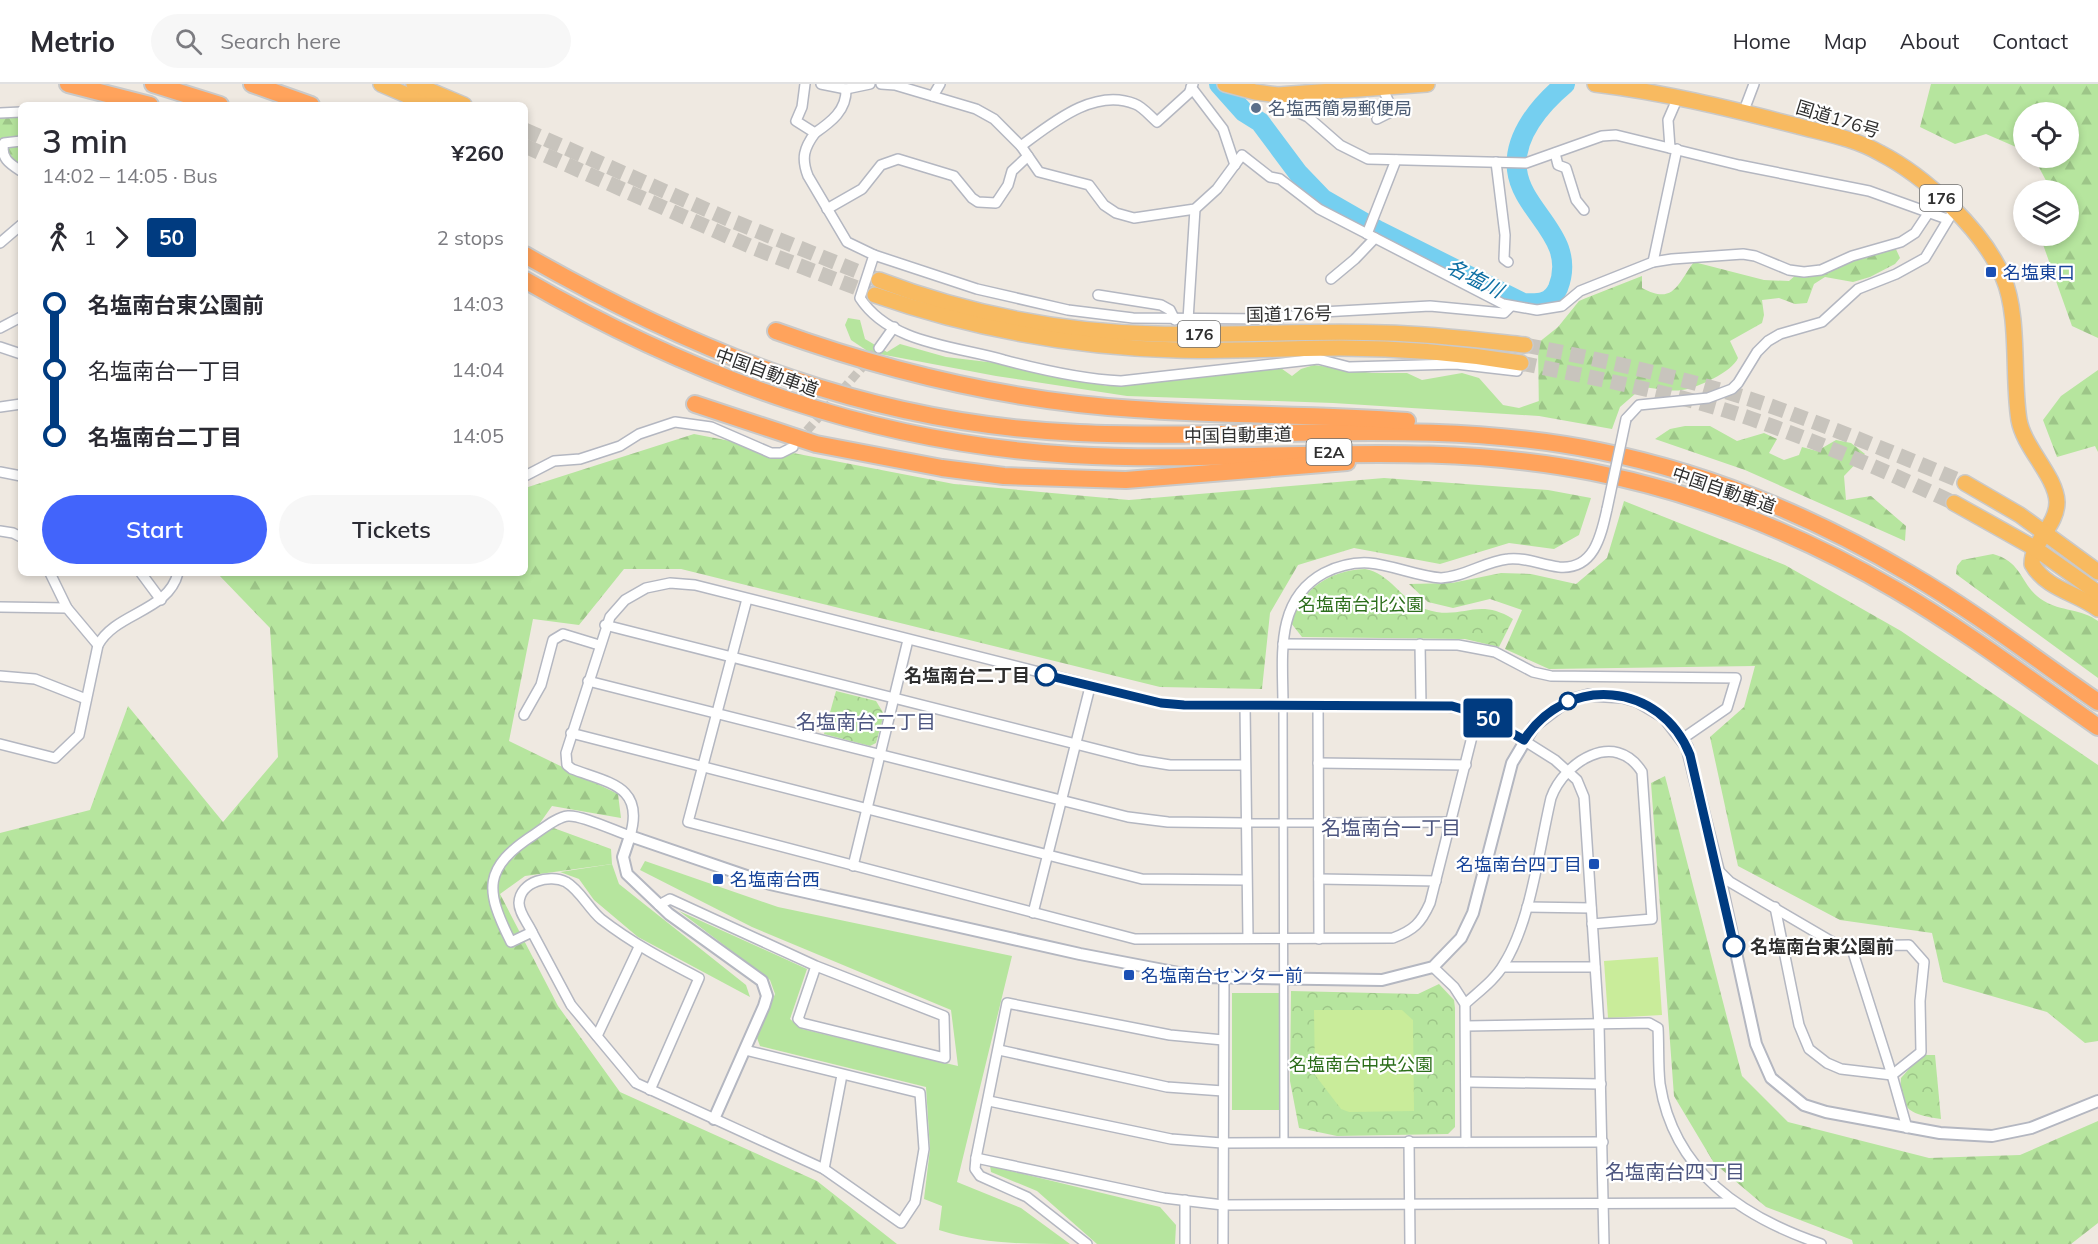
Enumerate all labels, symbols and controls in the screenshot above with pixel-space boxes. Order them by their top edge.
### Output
search box [151,14,571,68]
text: Metrio [30,24,115,59]
icon: search [172,25,205,58]
text: Search here [220,27,341,55]
text: Home [1733,28,1791,54]
text: Map [1824,28,1867,54]
text: About [1900,28,1959,54]
text: Contact [1992,28,2068,54]
street label: 国道176号 [1793,95,1883,143]
place label: 名塩西簡易郵便局 [1268,97,1412,120]
marker: 名塩西簡易郵便局 [1249,101,1263,115]
map controls [2013,102,2079,246]
button: locate [2013,102,2079,168]
text: 3 min [42,120,128,161]
text: ¥260 [451,139,504,167]
text: 14:02 – 14:05 · Bus [42,163,218,188]
button: layers [2013,180,2079,246]
road number: 176 [1920,185,1962,211]
icon: walk [42,221,75,254]
icon: forward [105,221,138,254]
text: 50 [159,224,184,250]
text: 1 [84,225,96,250]
text: 2 stops [437,225,504,250]
water label: 名塩川 [1443,253,1509,304]
place label: 名塩東口 [2003,261,2075,284]
marker: 名塩東口 [1984,265,1998,279]
text: 名塩南台東公園前 [88,291,264,319]
text: 14:03 [451,291,504,316]
street label: 国道176号 [1246,302,1332,326]
road number: 176 [1178,321,1220,347]
street label: 中国自動車道 [712,343,822,401]
text: 名塩南台一丁目 [88,357,242,385]
text: 14:04 [451,357,504,382]
text: 名塩南台二丁目 [88,423,242,451]
text: 14:05 [451,423,504,448]
street label: 中国自動車道 [1184,423,1292,447]
road number: E2A [1306,439,1352,465]
street label: 中国自動車道 [1669,462,1779,518]
button: Start [42,495,267,564]
button: Tickets [279,495,504,564]
park label: 名塩南台北公園 [1298,593,1424,616]
place label: 名塩南台二丁目 [904,664,1030,687]
marker: 名塩南台二丁目 [1035,664,1057,686]
unlabelled marker [1559,692,1577,710]
line badge: 50 [1461,698,1515,738]
text: 50 [1475,705,1501,731]
district label: 名塩南台二丁目 [796,709,936,734]
district label: 名塩南台一丁目 [1321,815,1461,840]
place label: 名塩南台四丁目 [1456,853,1582,876]
marker: 名塩南台四丁目 [1587,857,1601,871]
place label: 名塩南台西 [730,868,820,891]
marker: 名塩南台西 [711,872,725,886]
marker: 名塩南台東公園前 [1723,935,1745,957]
place label: 名塩南台東公園前 [1750,935,1894,958]
place label: 名塩南台センター前 [1141,964,1303,987]
marker: 名塩南台センター前 [1122,968,1136,982]
park label: 名塩南台中央公園 [1289,1053,1433,1076]
district label: 名塩南台四丁目 [1605,1159,1745,1184]

